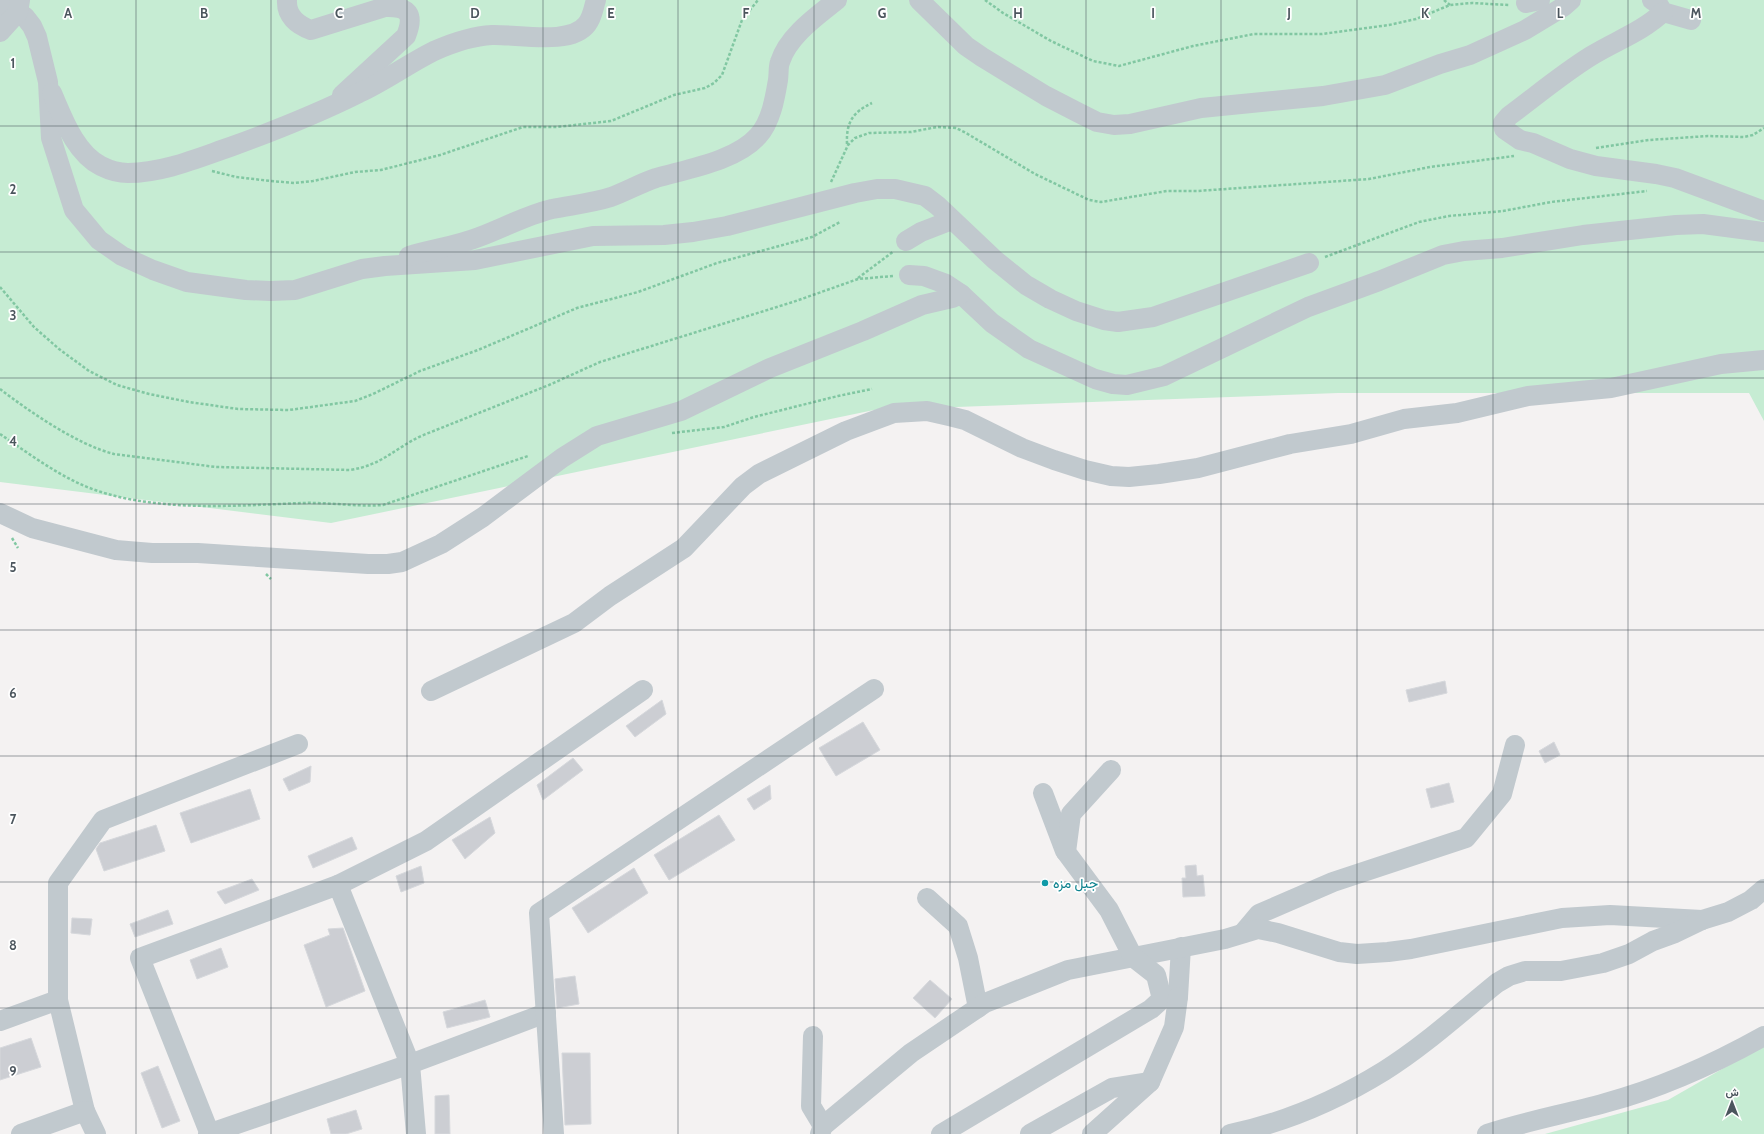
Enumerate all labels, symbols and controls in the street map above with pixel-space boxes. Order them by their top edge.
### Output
text: A [64,5,73,21]
text: B [200,5,208,21]
text: C [335,5,343,21]
text: D [470,5,480,21]
text: E [607,5,615,21]
text: F [743,5,750,21]
text: G [878,5,887,21]
text: H [1013,5,1023,21]
text: I [1151,5,1155,21]
text: J [1286,5,1291,21]
text: K [1421,5,1430,21]
text: L [1557,5,1564,21]
text: M [1691,5,1702,21]
text: 1 [11,55,15,71]
text: 2 [10,181,17,197]
text: 3 [9,307,17,323]
text: 4 [9,433,17,449]
text: 5 [10,559,17,575]
text: 6 [9,685,17,701]
text: 7 [10,811,17,827]
place label: جبل مزه [1053,874,1098,892]
marker: جبل مزه [1040,878,1050,888]
text: 8 [9,937,17,953]
text: 9 [9,1063,17,1079]
north arrow [1712,1082,1752,1122]
text: ش [1725,1085,1739,1099]

